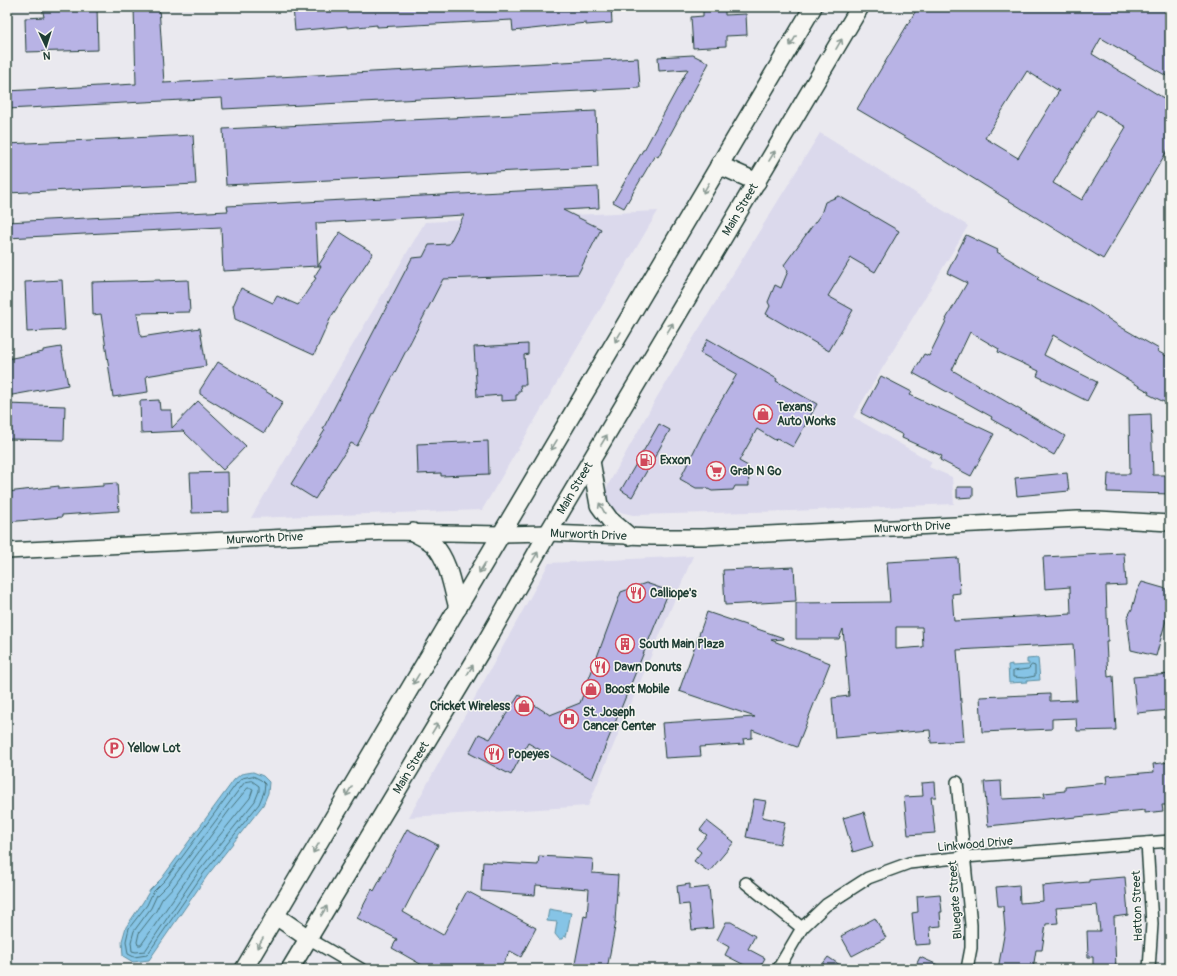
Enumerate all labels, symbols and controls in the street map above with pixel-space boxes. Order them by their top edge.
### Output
north arrow [26,26,66,66]
one-way arrow [789,35,797,47]
one-way arrow [835,38,843,50]
text: N [42,49,51,62]
one-way arrow [769,150,777,162]
street label: Main Street [719,181,762,238]
one-way arrow [701,182,709,194]
one-way arrow [667,322,675,334]
one-way arrow [614,331,622,343]
place label: Texans Auto Works [776,400,836,429]
shop icon: Texans Auto Works [752,403,774,425]
one-way arrow [601,434,609,446]
one-way arrow [550,439,558,451]
fuel station icon: Exxon [635,449,657,471]
place label: Exxon [660,453,691,468]
street label: Main Street [554,459,597,517]
supermarket icon: Grab N Go [705,460,727,482]
place label: Grab N Go [730,464,782,479]
one-way arrow [598,502,606,514]
street label: Murworth Drive [874,518,951,537]
street label: Murworth Drive [550,526,627,544]
street label: Murworth Drive [226,529,303,548]
one-way arrow [531,551,539,563]
one-way arrow [477,562,485,574]
restaurant icon: Calliope's [625,582,647,604]
place label: Calliope's [650,586,697,601]
building icon: South Main Plaza [614,633,636,655]
place label: South Main Plaza [639,637,724,652]
restaurant icon: Dawn Donuts [589,656,611,678]
place label: Dawn Donuts [614,660,682,675]
one-way arrow [466,664,474,676]
one-way arrow [411,673,419,685]
shop icon: Boost Mobile [580,678,602,700]
place label: Boost Mobile [605,682,670,697]
shop icon: Cricket Wireless [513,695,535,717]
place label: Cricket Wireless [430,699,511,714]
place label: St. Joseph Cancer Center [583,705,657,734]
hospital icon: St. Joseph Cancer Center [558,708,580,730]
one-way arrow [431,722,439,734]
parking icon: Yellow Lot [103,737,125,759]
street label: Main Street [390,739,433,797]
place label: Yellow Lot [127,741,182,756]
restaurant icon: Popeyes [483,743,505,765]
place label: Popeyes [508,747,550,762]
one-way arrow [345,785,353,797]
street label: Linkwood Drive [937,834,1013,855]
one-way arrow [311,842,319,854]
street label: Bluegate Street [945,860,966,940]
street label: Hatton Street [1129,870,1146,942]
one-way arrow [321,905,329,917]
one-way arrow [256,937,264,948]

